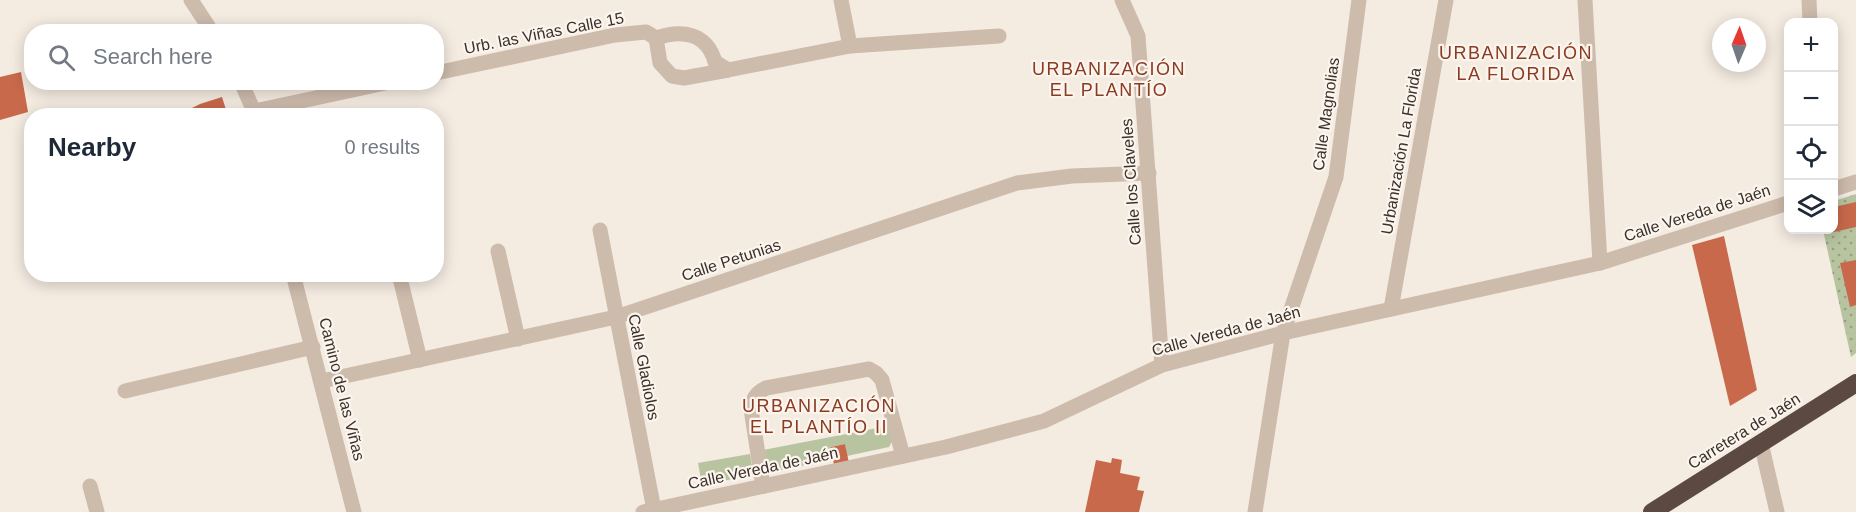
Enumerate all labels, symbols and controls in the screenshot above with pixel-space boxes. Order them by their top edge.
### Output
street label: Urb. las Viñas Calle 15 [463,9,625,57]
north arrow [1712,18,1766,72]
map controls [1784,18,1838,234]
button: + [1784,18,1838,72]
search box [24,24,444,90]
icon: search [45,41,78,74]
district label: URBANIZACIÓN LA FLORIDA [1439,42,1593,84]
text: Search here [93,44,213,69]
street label: Calle Magnolias [1310,56,1342,172]
district label: URBANIZACIÓN EL PLANTÍO [1032,58,1186,100]
street label: Urbanización La Florida [1378,66,1424,236]
button: − [1784,72,1838,126]
street label: Calle los Claveles [1118,118,1144,246]
button: locate [1784,126,1838,180]
text: Nearby [48,132,136,162]
text: 0 results [344,136,420,158]
button: layers [1784,180,1838,234]
street label: Calle Vereda de Jaén [1622,181,1772,245]
street label: Calle Petunias [679,236,783,284]
street label: Calle Vereda de Jaén [1150,303,1302,359]
street label: Calle Gladiolos [625,313,663,421]
street label: Camino de las Viñas [316,316,368,462]
street label: Carretera de Jaén [1685,390,1803,472]
district label: URBANIZACIÓN EL PLANTÍO II [742,395,896,437]
street label: Calle Vereda de Jaén [686,444,840,492]

